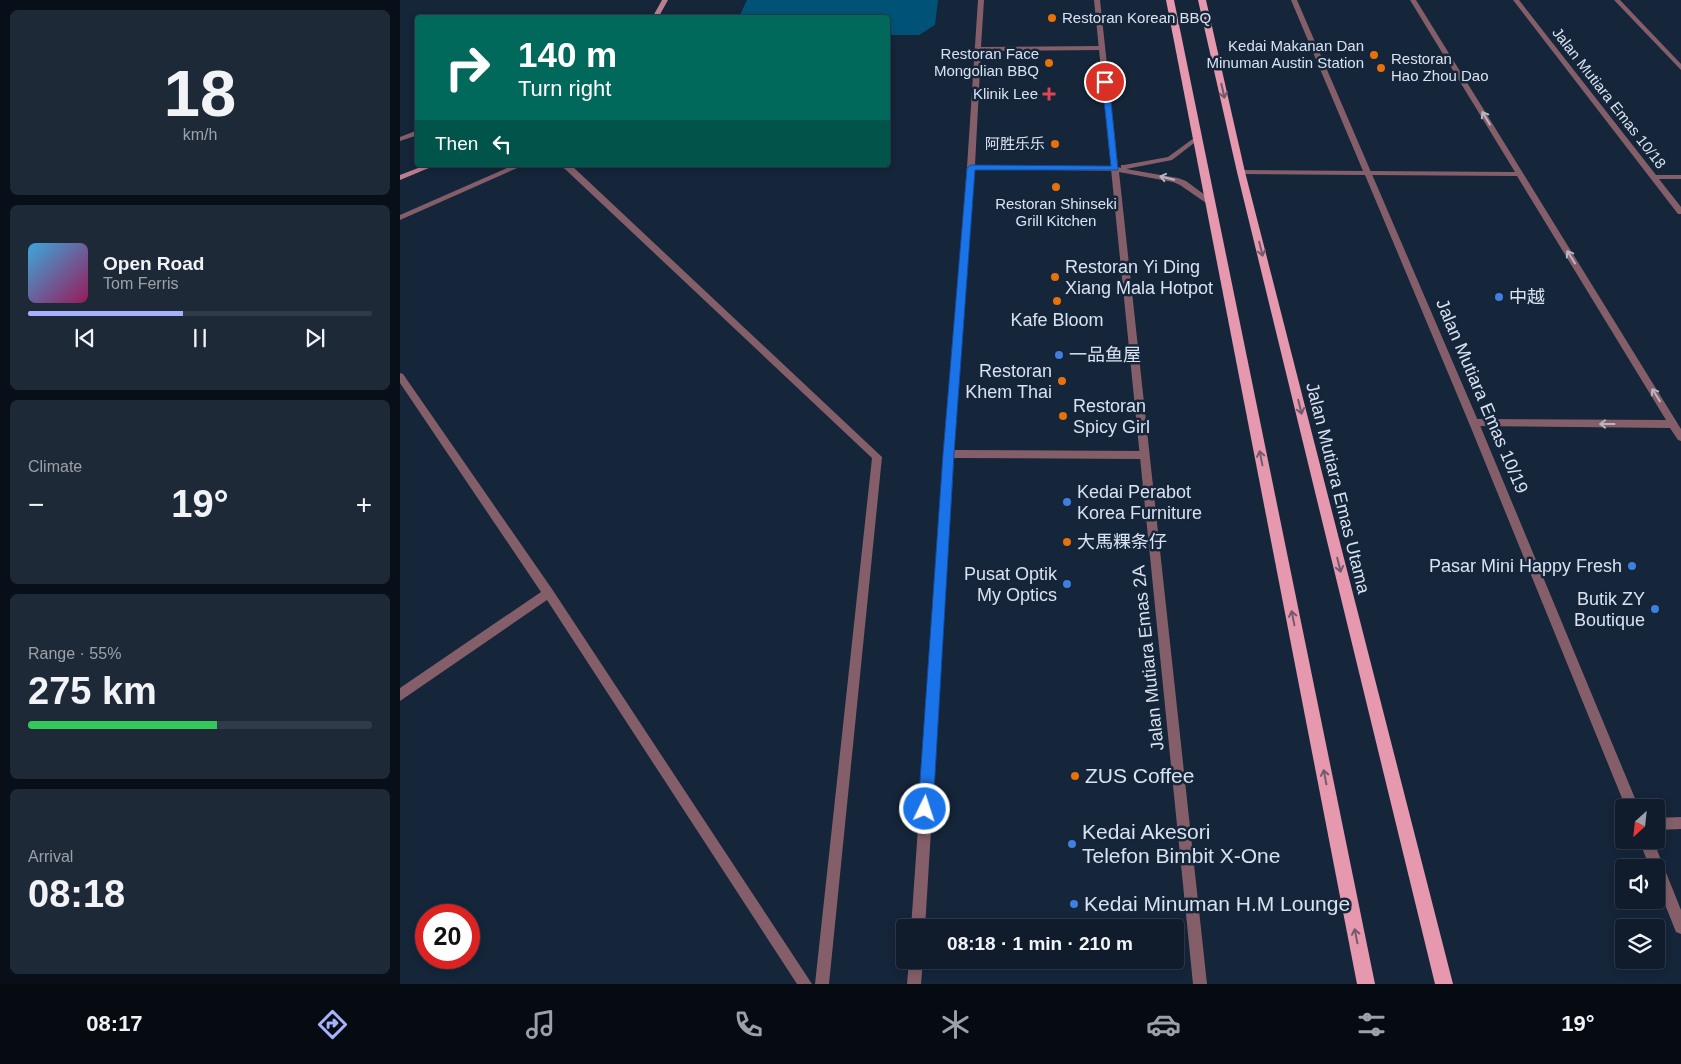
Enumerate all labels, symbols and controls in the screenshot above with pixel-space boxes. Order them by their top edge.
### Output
place label: Restoran Korean BBQ [1062,9,1211,26]
marker: Restoran Korean BBQ [1046,12,1058,24]
street label: Jalan Mutiara Emas 10/18 [1549,24,1670,172]
icon: right [435,35,500,100]
text: 140 m [518,35,617,74]
place label: Kedai Makanan Dan Minuman Austin Station [1206,37,1364,71]
place label: Restoran Face Mongolian BBQ [934,45,1039,79]
marker: Kedai Makanan Dan Minuman Austin Station [1368,49,1380,61]
place label: Restoran Hao Zhou Dao [1391,50,1489,84]
text: 18 [164,57,236,130]
marker: Restoran Face Mongolian BBQ [1043,57,1055,69]
pin [1084,61,1126,103]
marker: Restoran Hao Zhou Dao [1375,62,1387,74]
icon: arrive [1091,68,1119,96]
text: Turn right [518,76,611,101]
one-way arrow [1219,83,1228,99]
place label: Klinik Lee [973,85,1038,102]
marker: Klinik Lee [1042,87,1056,101]
one-way arrow [1480,112,1490,126]
text: km/h [183,126,217,143]
icon: left [488,130,516,158]
text: Then [435,133,478,154]
place label: 阿胜乐乐 [985,135,1045,152]
marker: 阿胜乐乐 [1049,138,1061,150]
one-way arrow [1159,173,1175,182]
marker: Restoran Shinseki Grill Kitchen [1050,181,1062,193]
place label: Restoran Shinseki Grill Kitchen [995,195,1117,229]
one-way arrow [1256,241,1266,257]
one-way arrow [1565,250,1575,264]
text: Open Road [103,253,204,274]
place label: Restoran Yi Ding Xiang Mala Hotpot [1065,257,1213,298]
marker: Restoran Yi Ding Xiang Mala Hotpot [1049,271,1061,283]
text: Tom Ferris [103,275,179,292]
place label: 中越 [1509,287,1545,307]
marker: 中越 [1493,291,1505,303]
marker: Kafe Bloom [1051,295,1063,307]
street label: Jalan Mutiara Emas 10/19 [1432,296,1532,496]
place label: Kafe Bloom [1010,310,1104,330]
icon: previous [71,324,99,352]
icon: pause [186,324,214,352]
icon: next [301,324,329,352]
place label: 一品鱼屋 [1069,345,1141,365]
marker: 一品鱼屋 [1053,349,1065,361]
place label: Restoran Khem Thai [965,361,1052,402]
marker: Restoran Khem Thai [1056,375,1068,387]
street label: Jalan Mutiara Emas Utama [1302,380,1374,597]
one-way arrow [1650,389,1660,403]
place label: Restoran Spicy Girl [1073,396,1150,437]
one-way arrow [1296,399,1305,415]
marker: Restoran Spicy Girl [1057,410,1069,422]
one-way arrow [1599,419,1616,429]
one-way arrow [1255,451,1265,467]
text: Climate [28,458,82,475]
place label: Kedai Perabot Korea Furniture [1077,482,1202,523]
text: 19° [171,483,229,525]
text: − [28,489,44,520]
text: + [356,489,372,520]
marker: Kedai Perabot Korea Furniture [1061,496,1073,508]
place label: 大馬粿条仔 [1077,532,1167,552]
marker: 大馬粿条仔 [1061,536,1073,548]
one-way arrow [1335,556,1345,572]
place label: Pasar Mini Happy Fresh [1429,556,1622,576]
marker: Pasar Mini Happy Fresh [1626,560,1638,572]
place label: Pusat Optik My Optics [964,564,1058,605]
street label: Jalan Mutiara Emas 2A [1128,564,1168,752]
marker: Pusat Optik My Optics [1061,578,1073,590]
place label: Butik ZY Boutique [1574,589,1645,630]
marker: Butik ZY Boutique [1649,603,1661,615]
one-way arrow [1287,610,1297,626]
text: Range · 55% [28,645,121,662]
text: 275 km [28,670,157,712]
place label: ZUS Coffee [1085,764,1194,787]
one-way arrow [1319,769,1329,785]
marker: ZUS Coffee [1069,770,1081,782]
position arrow [898,782,950,834]
north arrow [1615,799,1665,849]
map controls [1615,799,1665,969]
place label: Kedai Akesori Telefon Bimbit X-One [1082,820,1280,867]
marker: Kedai Akesori Telefon Bimbit X-One [1066,838,1078,850]
text: Arrival [28,848,73,865]
button: sound [1615,859,1665,909]
text: 08:18 [28,873,125,915]
place label: Kedai Minuman H.M Lounge [1084,892,1350,915]
marker: Kedai Minuman H.M Lounge [1068,898,1080,910]
speed limit sign: 20 [415,904,480,969]
button: layers [1615,919,1665,969]
one-way arrow [1351,929,1361,945]
text: 08:18 · 1 min · 210 m [947,933,1133,954]
icon: directions [315,1007,350,1042]
icon: music [523,1007,558,1042]
icon: phone [731,1007,766,1042]
icon: climate [938,1007,973,1042]
icon: car [1146,1007,1181,1042]
icon: filters [1354,1007,1389,1042]
text: 08:17 [86,1011,143,1036]
text: 19° [1561,1011,1595,1036]

